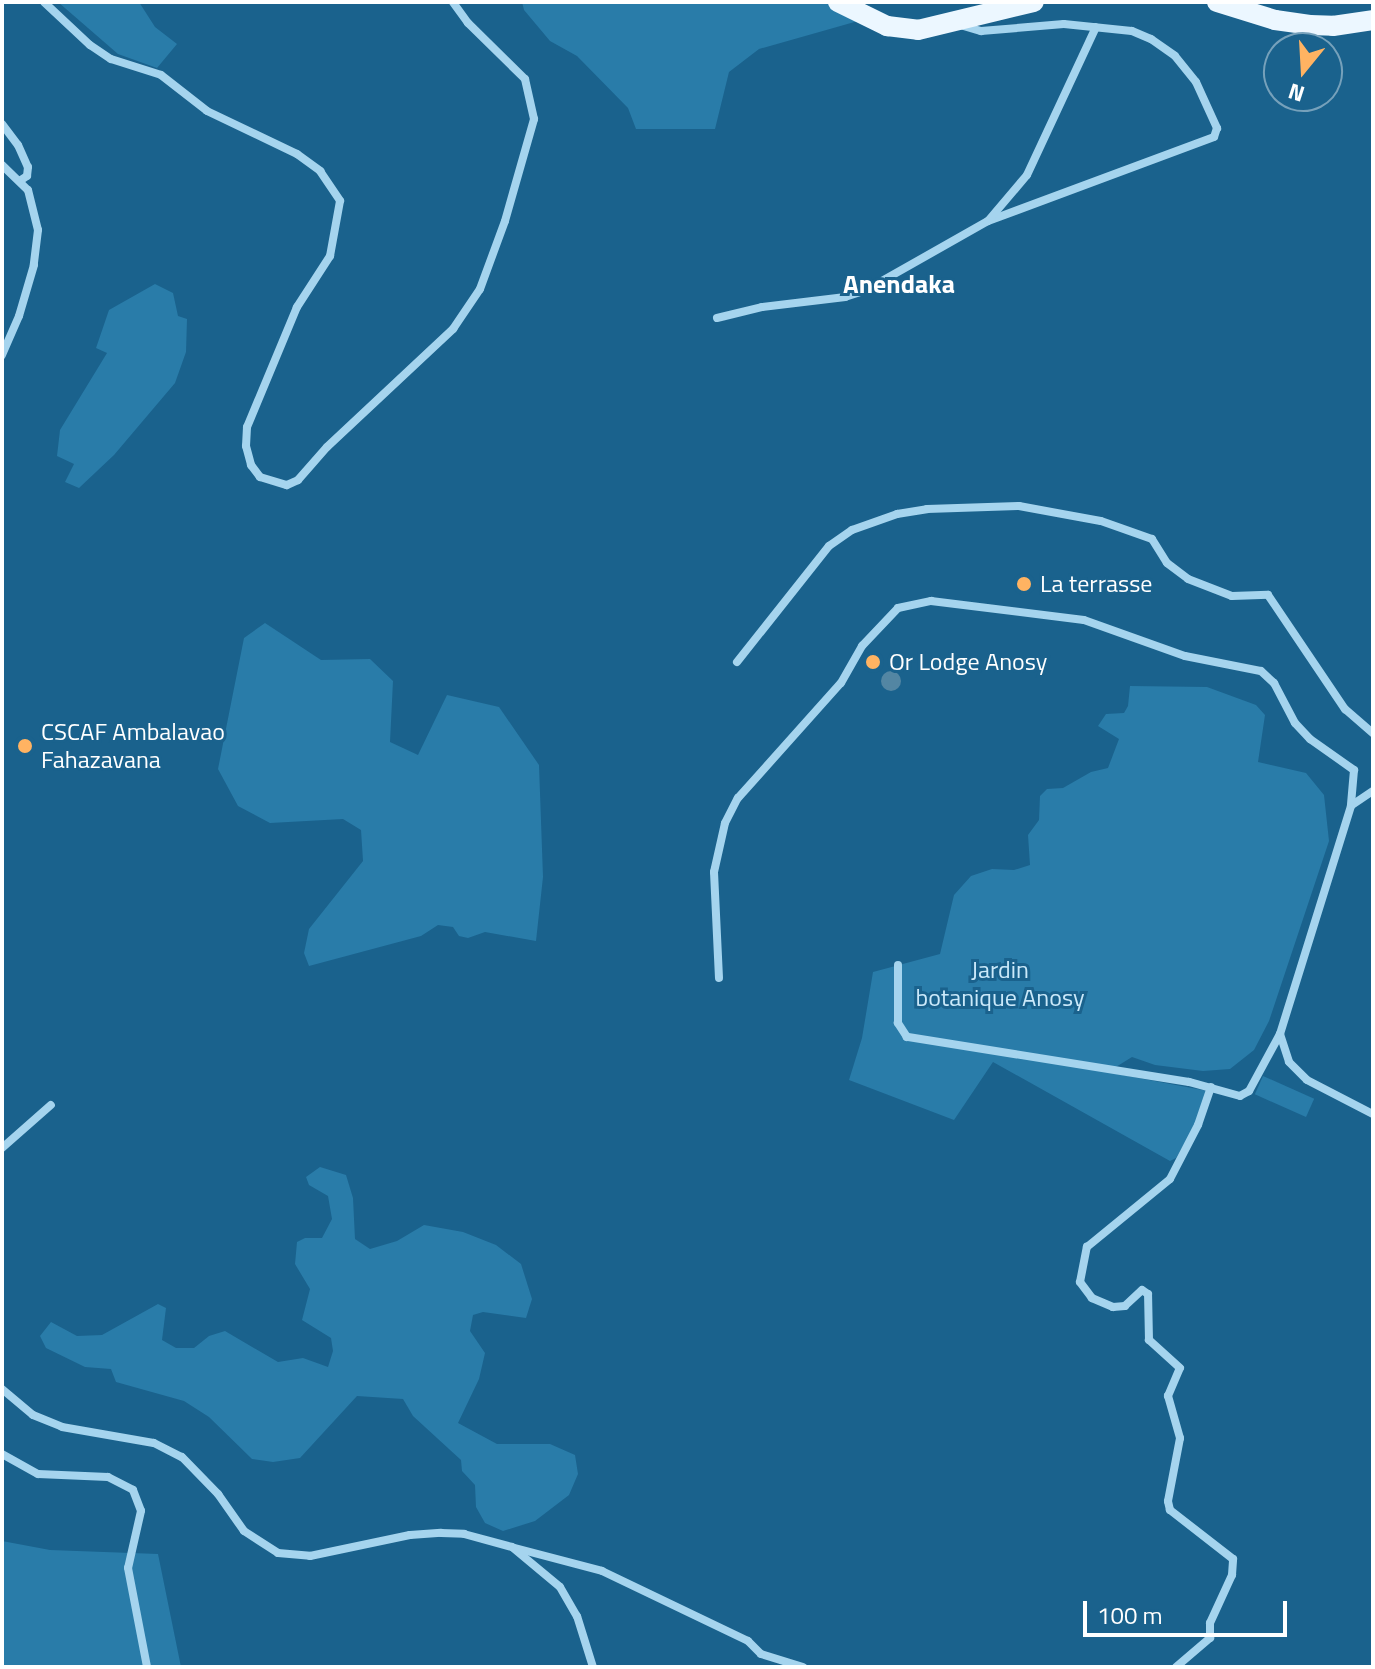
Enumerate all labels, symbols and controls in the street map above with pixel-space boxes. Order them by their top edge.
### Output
north arrow [1263,32,1343,112]
text: N [1284,74,1309,111]
district label: Anendaka [843,268,955,300]
place label: La terrasse [1040,570,1152,598]
marker: La terrasse [1015,575,1033,593]
place label: Or Lodge Anosy [889,648,1047,676]
marker: Or Lodge Anosy [864,653,882,671]
place label: CSCAF Ambalavao Fahazavana [41,718,225,774]
marker: CSCAF Ambalavao Fahazavana [16,737,34,755]
park label: Jardin botanique Anosy [916,956,1084,1012]
scale bar [1087,1585,1291,1635]
text: 100 m [1097,1597,1163,1633]

